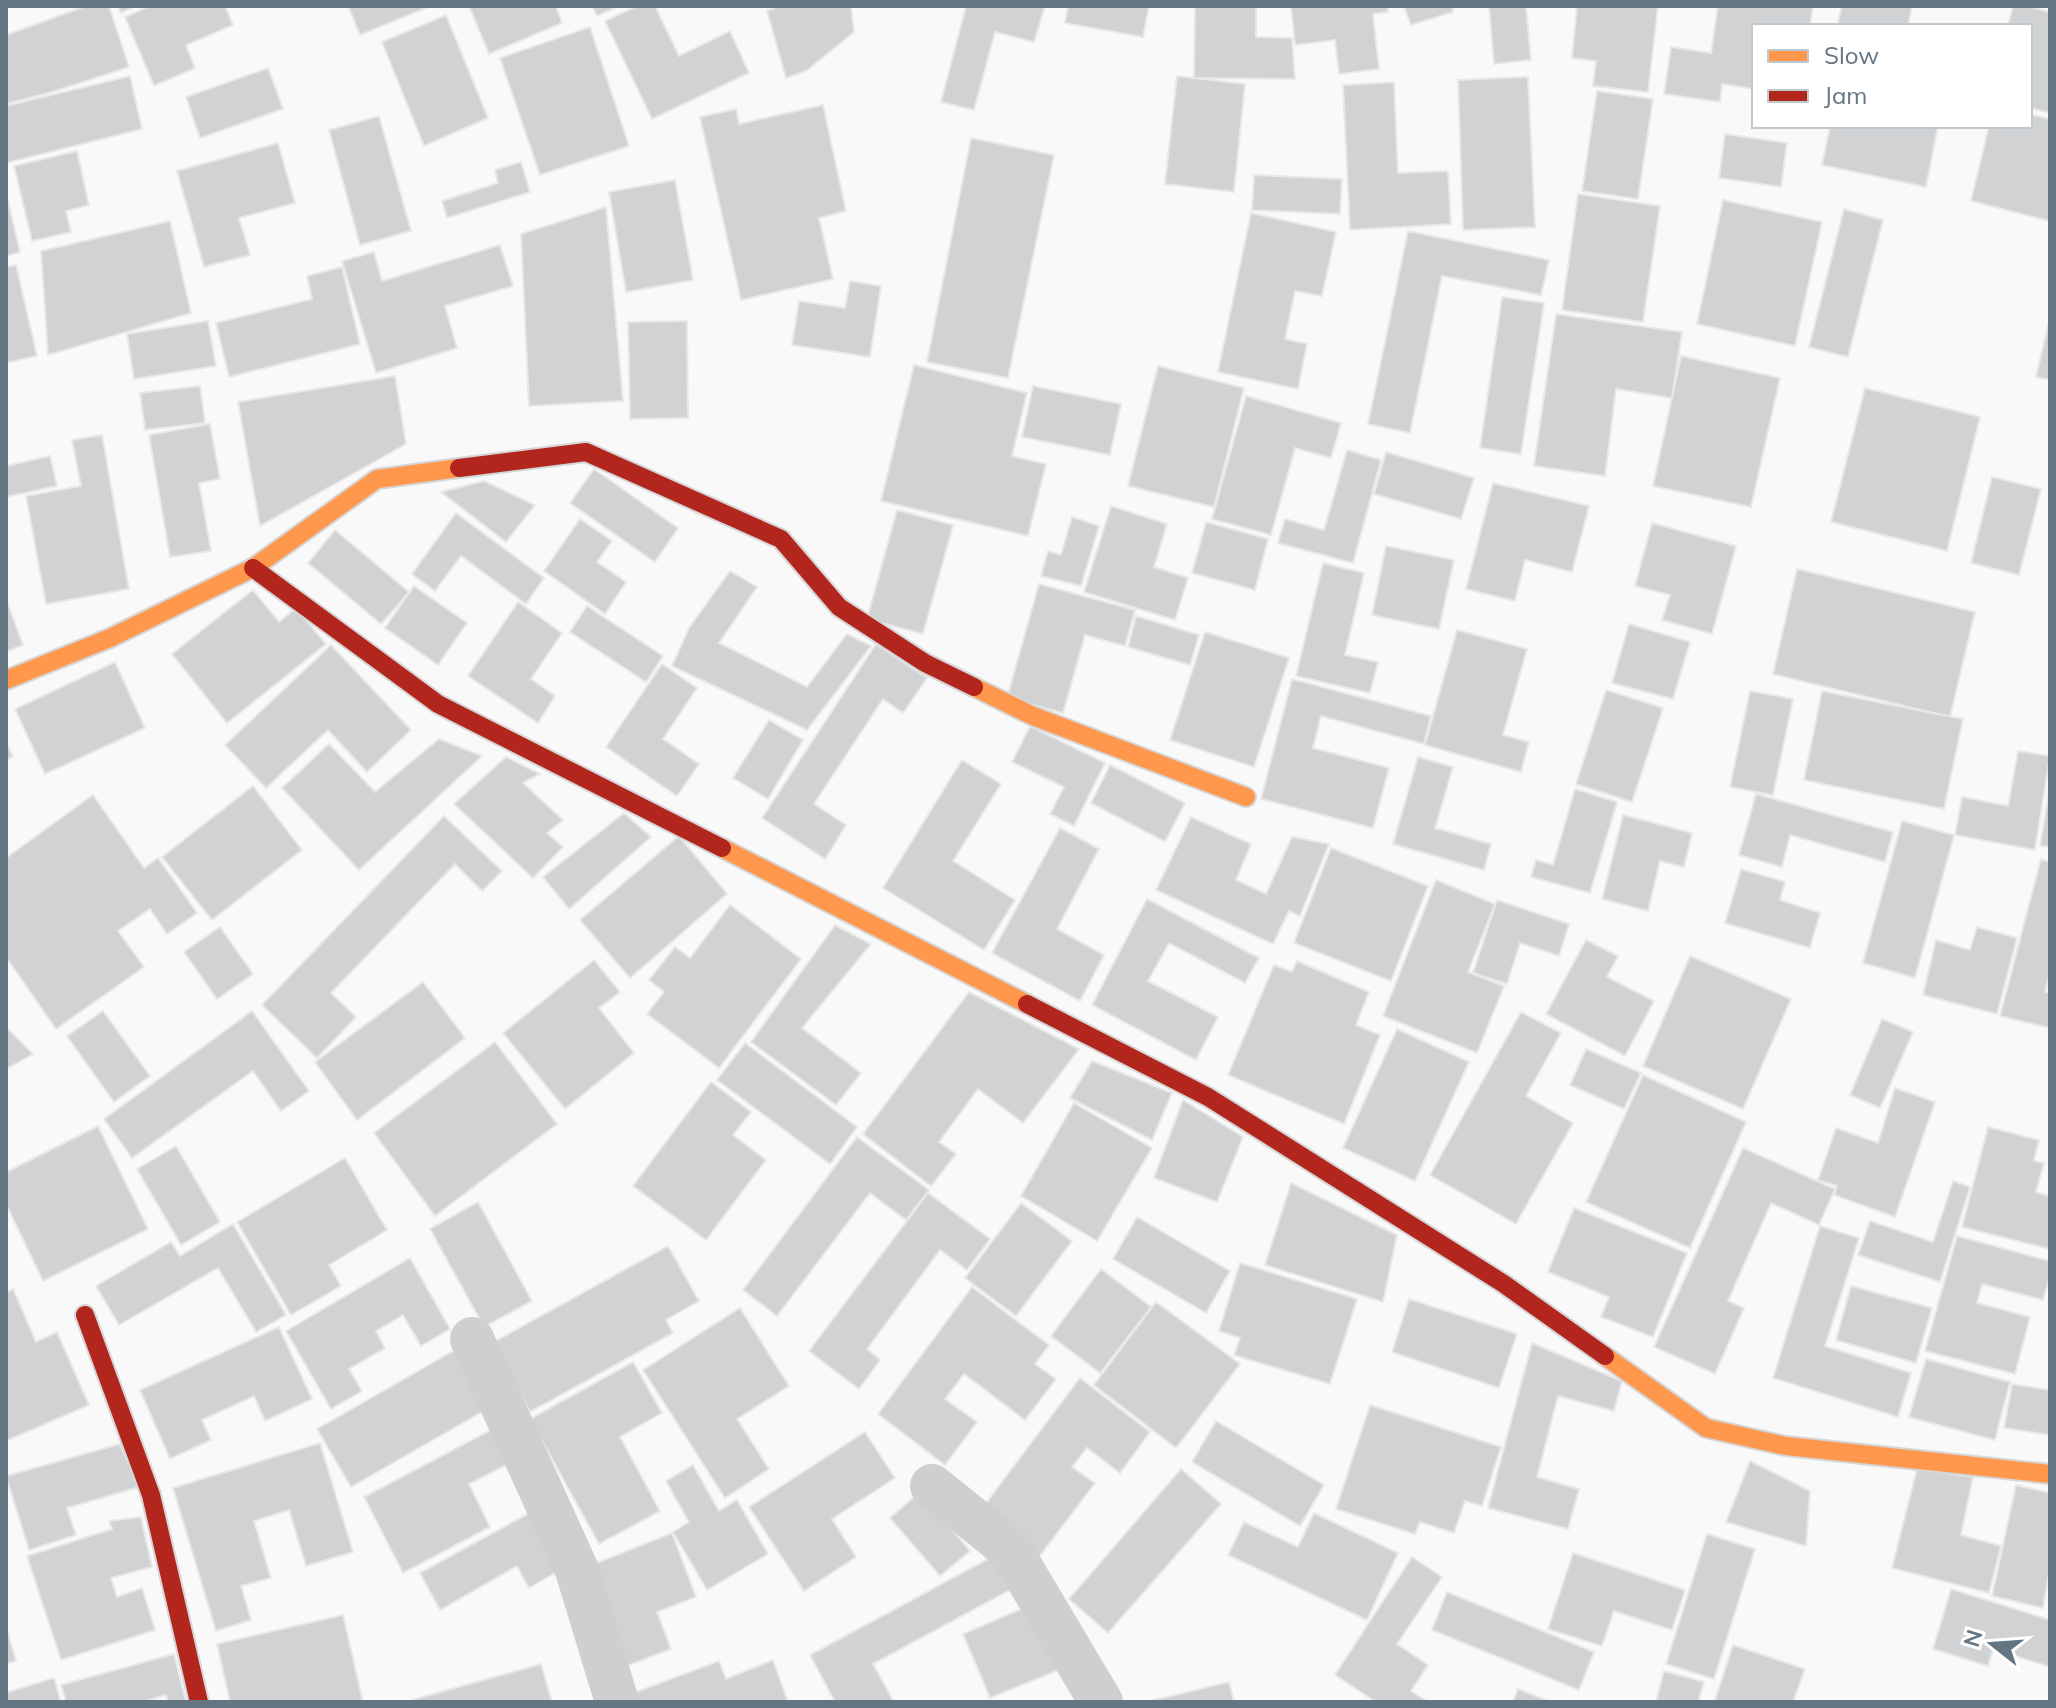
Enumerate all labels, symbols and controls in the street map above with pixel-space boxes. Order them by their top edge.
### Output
legend [1752,24,2032,128]
text: Slow [1824,40,1879,70]
text: Jam [1824,80,1867,110]
north arrow [1952,1604,2032,1684]
text: N [1957,1626,1989,1650]

